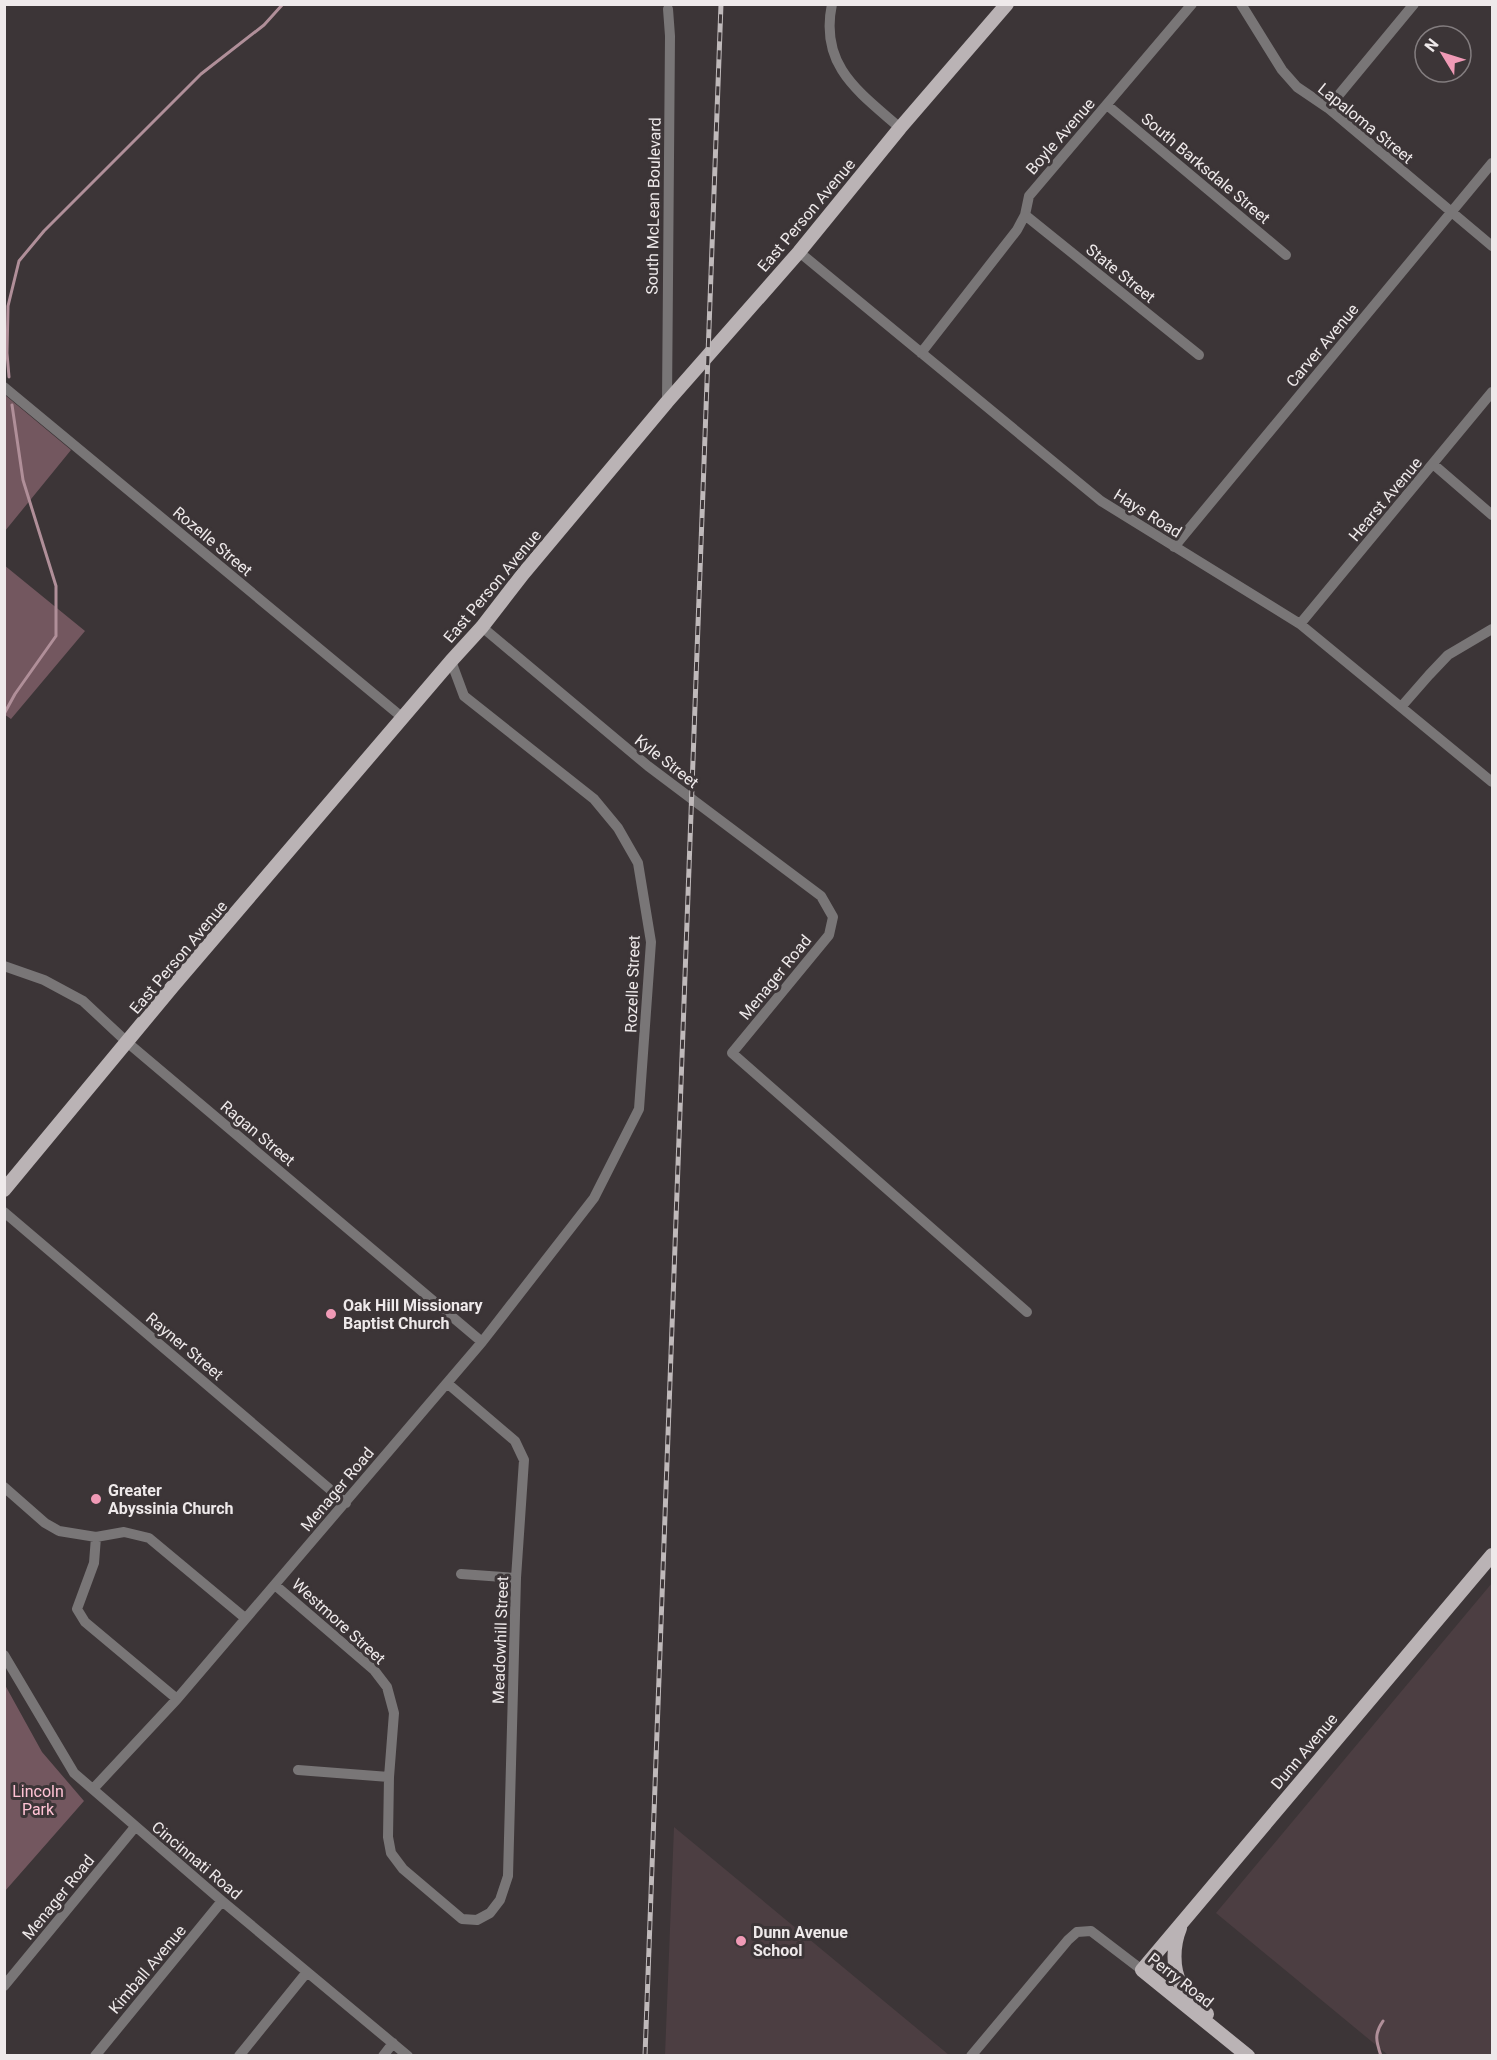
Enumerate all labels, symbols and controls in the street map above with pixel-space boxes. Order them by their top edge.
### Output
north arrow [1413,24,1473,84]
text: N [1421,35,1443,55]
street label: Lapaloma Street [1314,79,1417,168]
street label: Boyle Avenue [1022,94,1099,178]
street label: South Barksdale Street [1137,109,1274,228]
street label: South McLean Boulevard [642,117,665,295]
street label: East Person Avenue [754,155,859,276]
street label: State Street [1082,240,1159,307]
street label: Carver Avenue [1282,300,1363,391]
street label: Hearst Avenue [1345,453,1426,545]
street label: Hays Road [1110,485,1185,542]
street label: Rozelle Street [169,503,256,580]
street label: East Person Avenue [440,526,545,647]
street label: Kyle Street [631,731,702,792]
street label: East Person Avenue [126,897,231,1018]
street label: Menager Road [735,931,815,1024]
street label: Rozelle Street [621,935,644,1033]
street label: Ragan Street [217,1097,299,1170]
place label: Oak Hill Missionary Baptist Church [343,1296,484,1333]
marker: Oak Hill Missionary Baptist Church [324,1307,338,1321]
street label: Rayner Street [142,1309,227,1384]
street label: Menager Road [297,1444,378,1535]
place label: Greater Abyssinia Church [108,1481,234,1518]
marker: Greater Abyssinia Church [89,1492,103,1506]
street label: Westmore Street [288,1574,389,1668]
street label: Meadowhill Street [489,1576,512,1704]
street label: Dunn Avenue [1267,1709,1342,1793]
park label: Lincoln Park [12,1782,64,1819]
street label: Cincinnati Road [148,1817,246,1904]
street label: Menager Road [18,1851,98,1944]
street label: Kimball Avenue [105,1921,190,2017]
place label: Dunn Avenue School [753,1923,848,1960]
marker: Dunn Avenue School [734,1934,748,1948]
street label: Perry Road [1144,1949,1217,2012]

